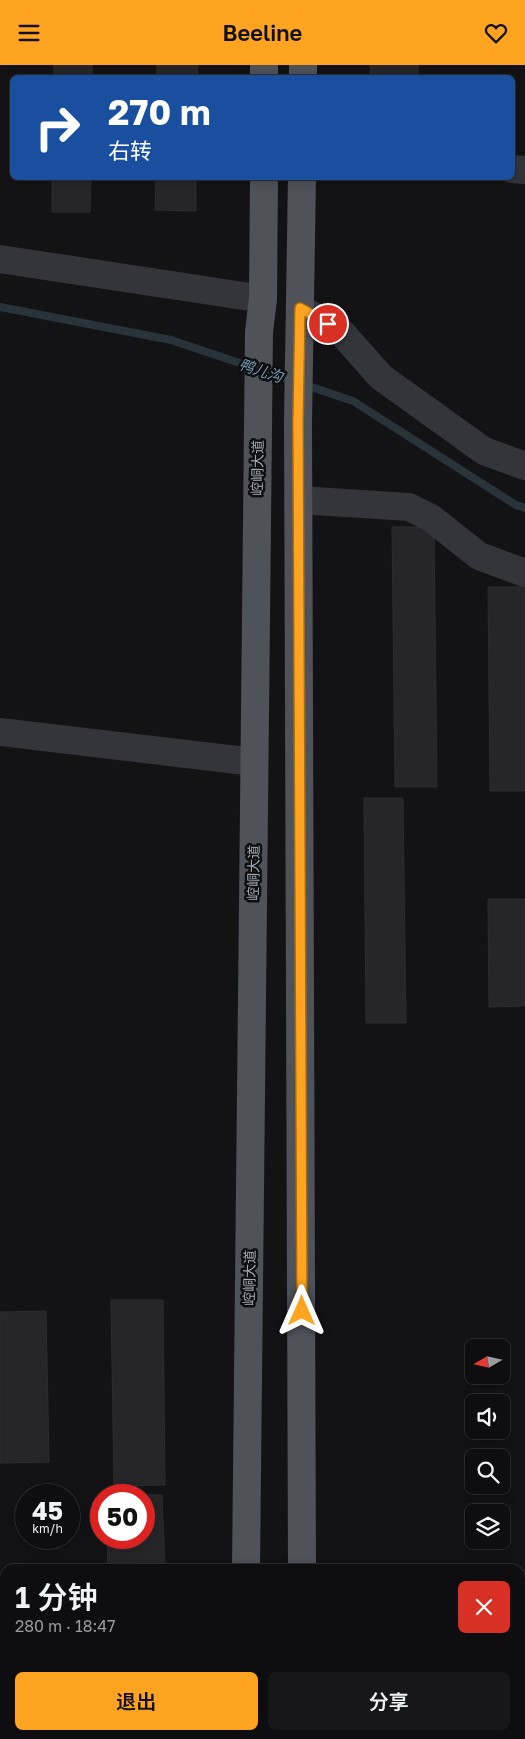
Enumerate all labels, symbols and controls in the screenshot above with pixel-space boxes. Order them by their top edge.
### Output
icon: menu [15,19,43,47]
text: Beeline [223,19,302,46]
icon: heart [482,19,510,47]
text: 270 m [108,91,211,133]
icon: right [25,95,90,160]
text: 右转 [108,137,152,164]
pin [307,303,349,345]
icon: arrive [314,310,342,338]
water label: 鸭儿沟 [237,354,287,386]
street label: 崆峒大道 [248,440,266,496]
street label: 崆峒大道 [244,845,262,901]
street label: 崆峒大道 [240,1250,258,1306]
position arrow [275,1284,327,1336]
north arrow [465,1339,510,1384]
map controls [465,1339,510,1549]
button: sound [465,1394,510,1439]
button: search [465,1449,510,1494]
speed limit sign: 50 [90,1484,155,1549]
text: 45 [32,1495,63,1526]
button: layers [465,1504,510,1549]
text: km/h [32,1521,63,1536]
text: 1 分钟 [15,1579,98,1615]
button: close [458,1581,510,1633]
text: 280 m · 18:47 [15,1616,115,1636]
button: 退出 [15,1672,258,1730]
button: 分享 [268,1672,510,1730]

